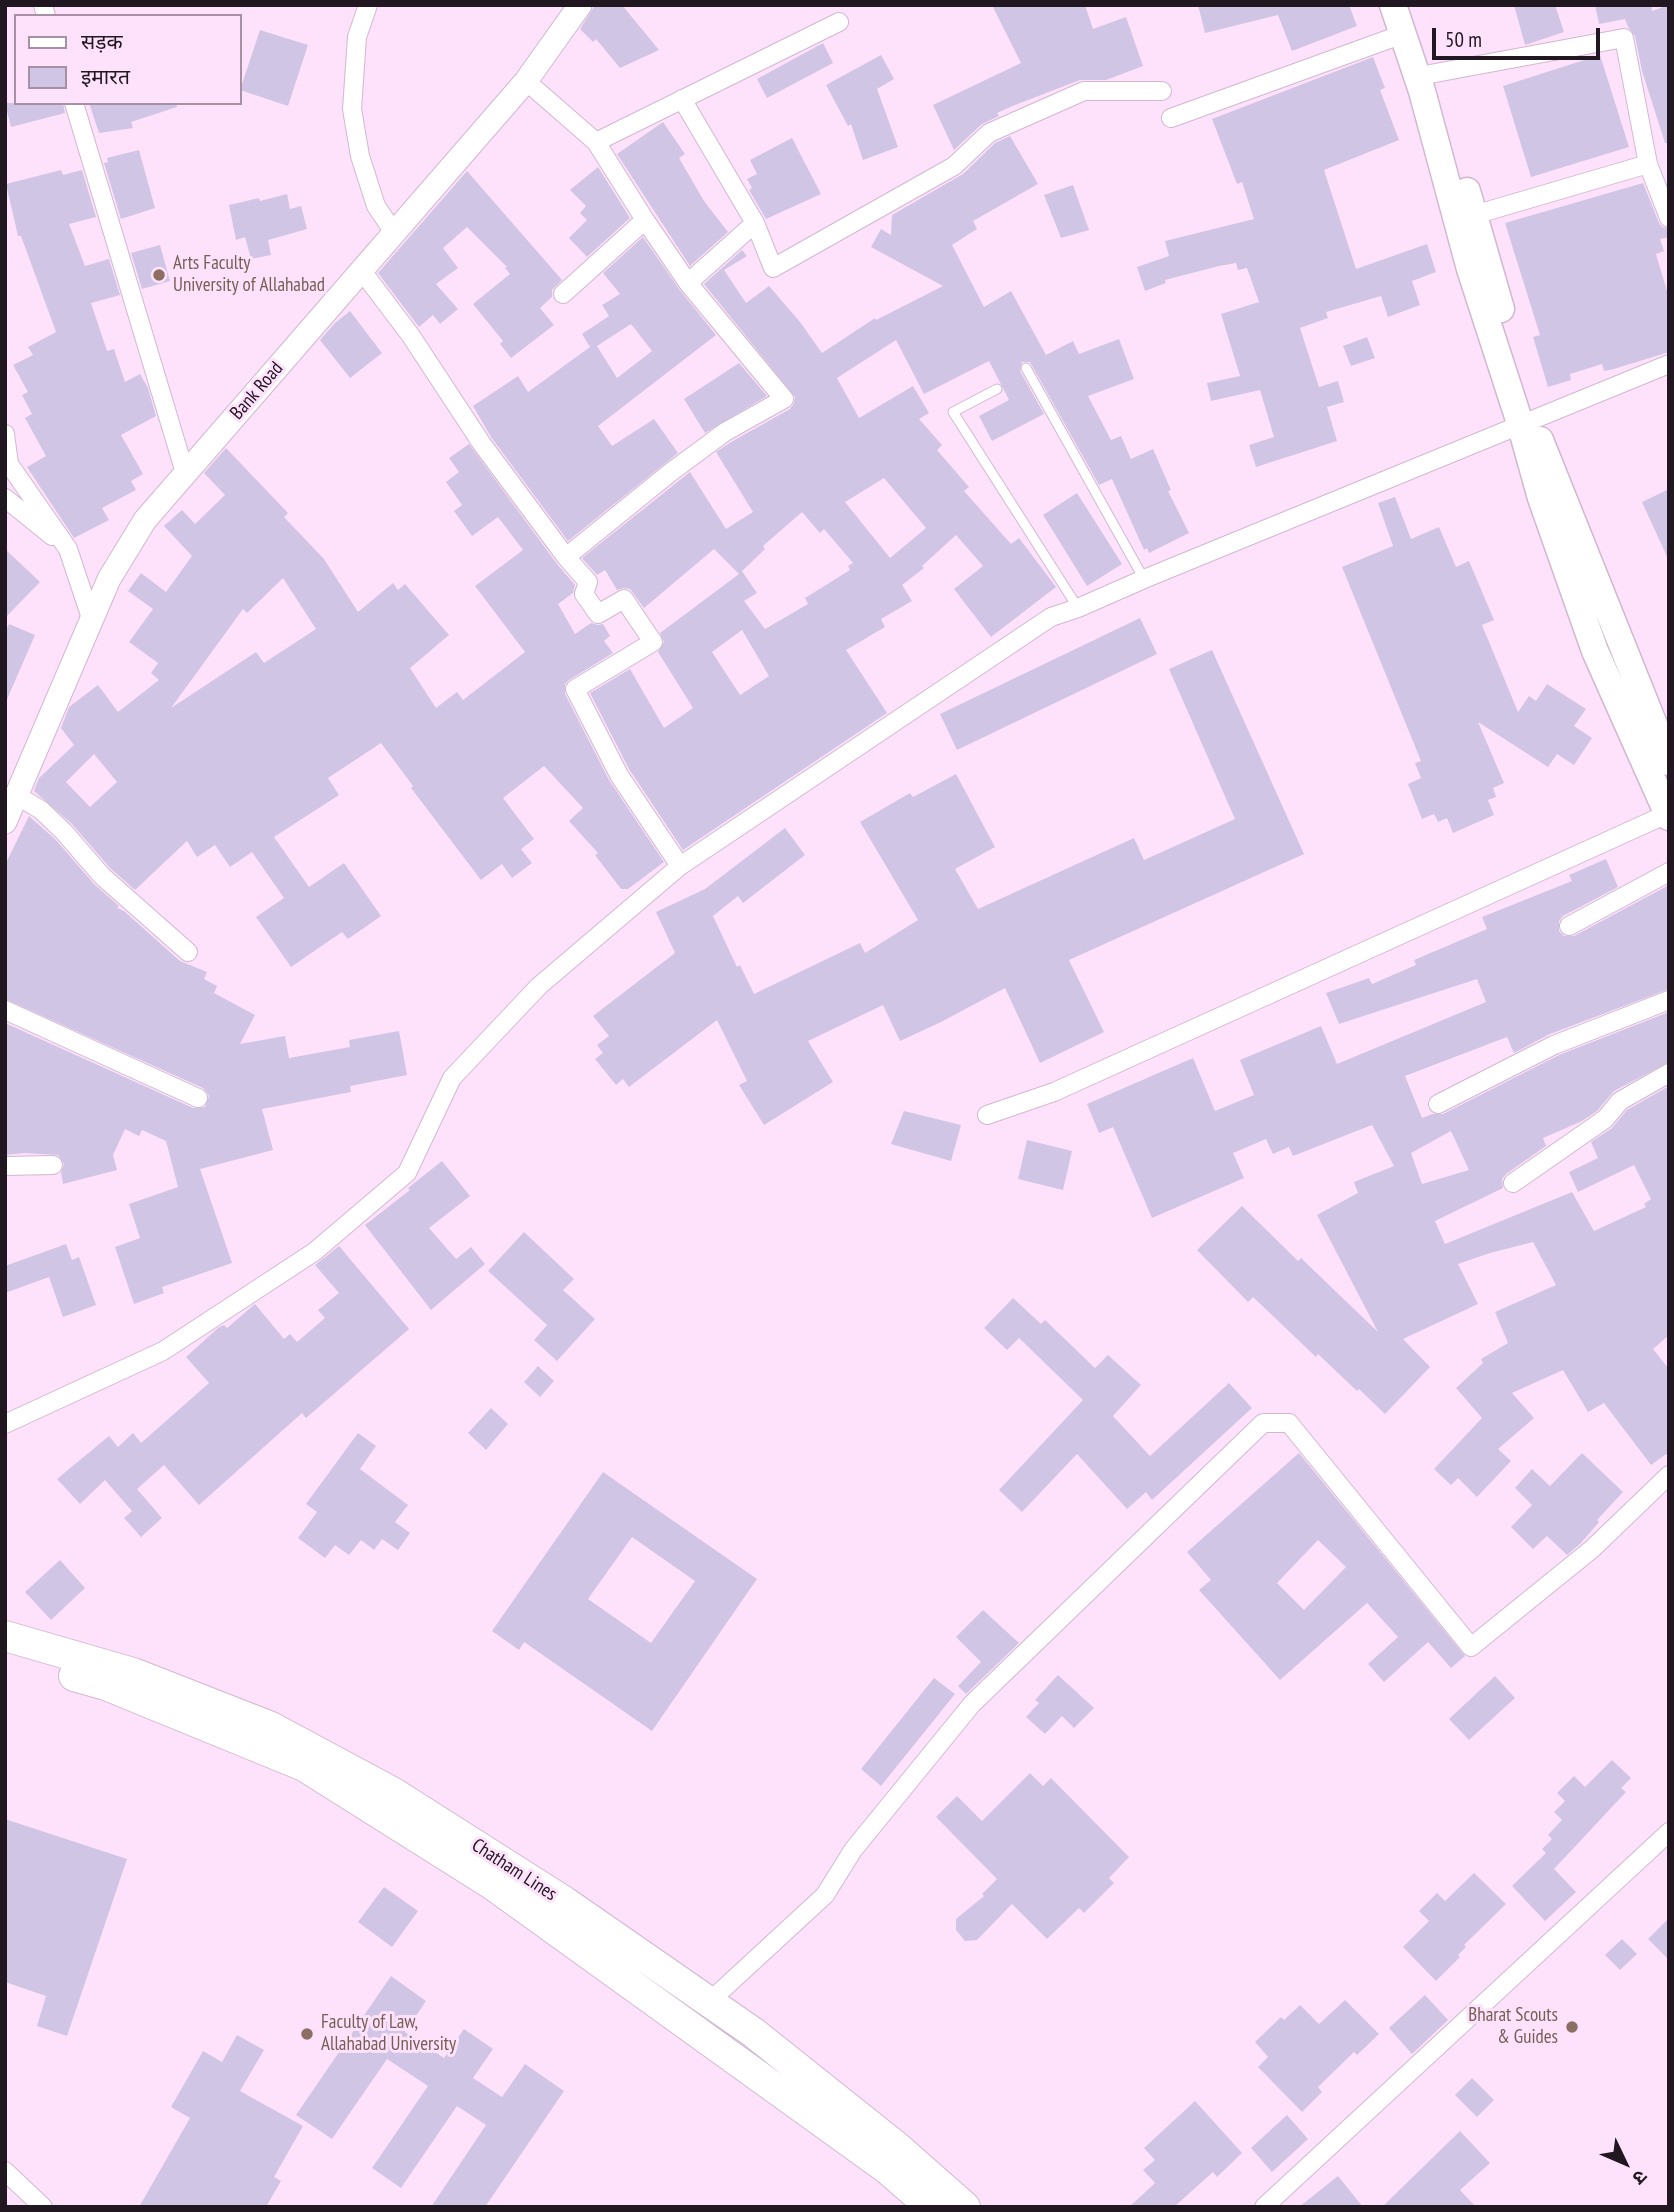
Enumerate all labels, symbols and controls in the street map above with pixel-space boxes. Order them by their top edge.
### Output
legend [14,14,242,105]
scale bar [1436,14,1604,58]
text: 50 m [1445,26,1482,53]
text: सड़क [81,28,123,55]
text: इमारत [81,63,130,90]
place label: Arts Faculty University of Allahabad [173,253,325,297]
marker: Arts Faculty University of Allahabad [151,267,167,283]
street label: Bank Road [226,358,288,424]
street label: Chatham Lines [467,1834,561,1906]
place label: Bharat Scouts & Guides [1468,2005,1558,2049]
place label: Faculty of Law, Allahabad University [321,2012,456,2056]
marker: Bharat Scouts & Guides [1564,2019,1580,2035]
marker: Faculty of Law, Allahabad University [299,2026,315,2042]
north arrow [1590,2128,1660,2198]
text: उ [1628,2165,1653,2190]

